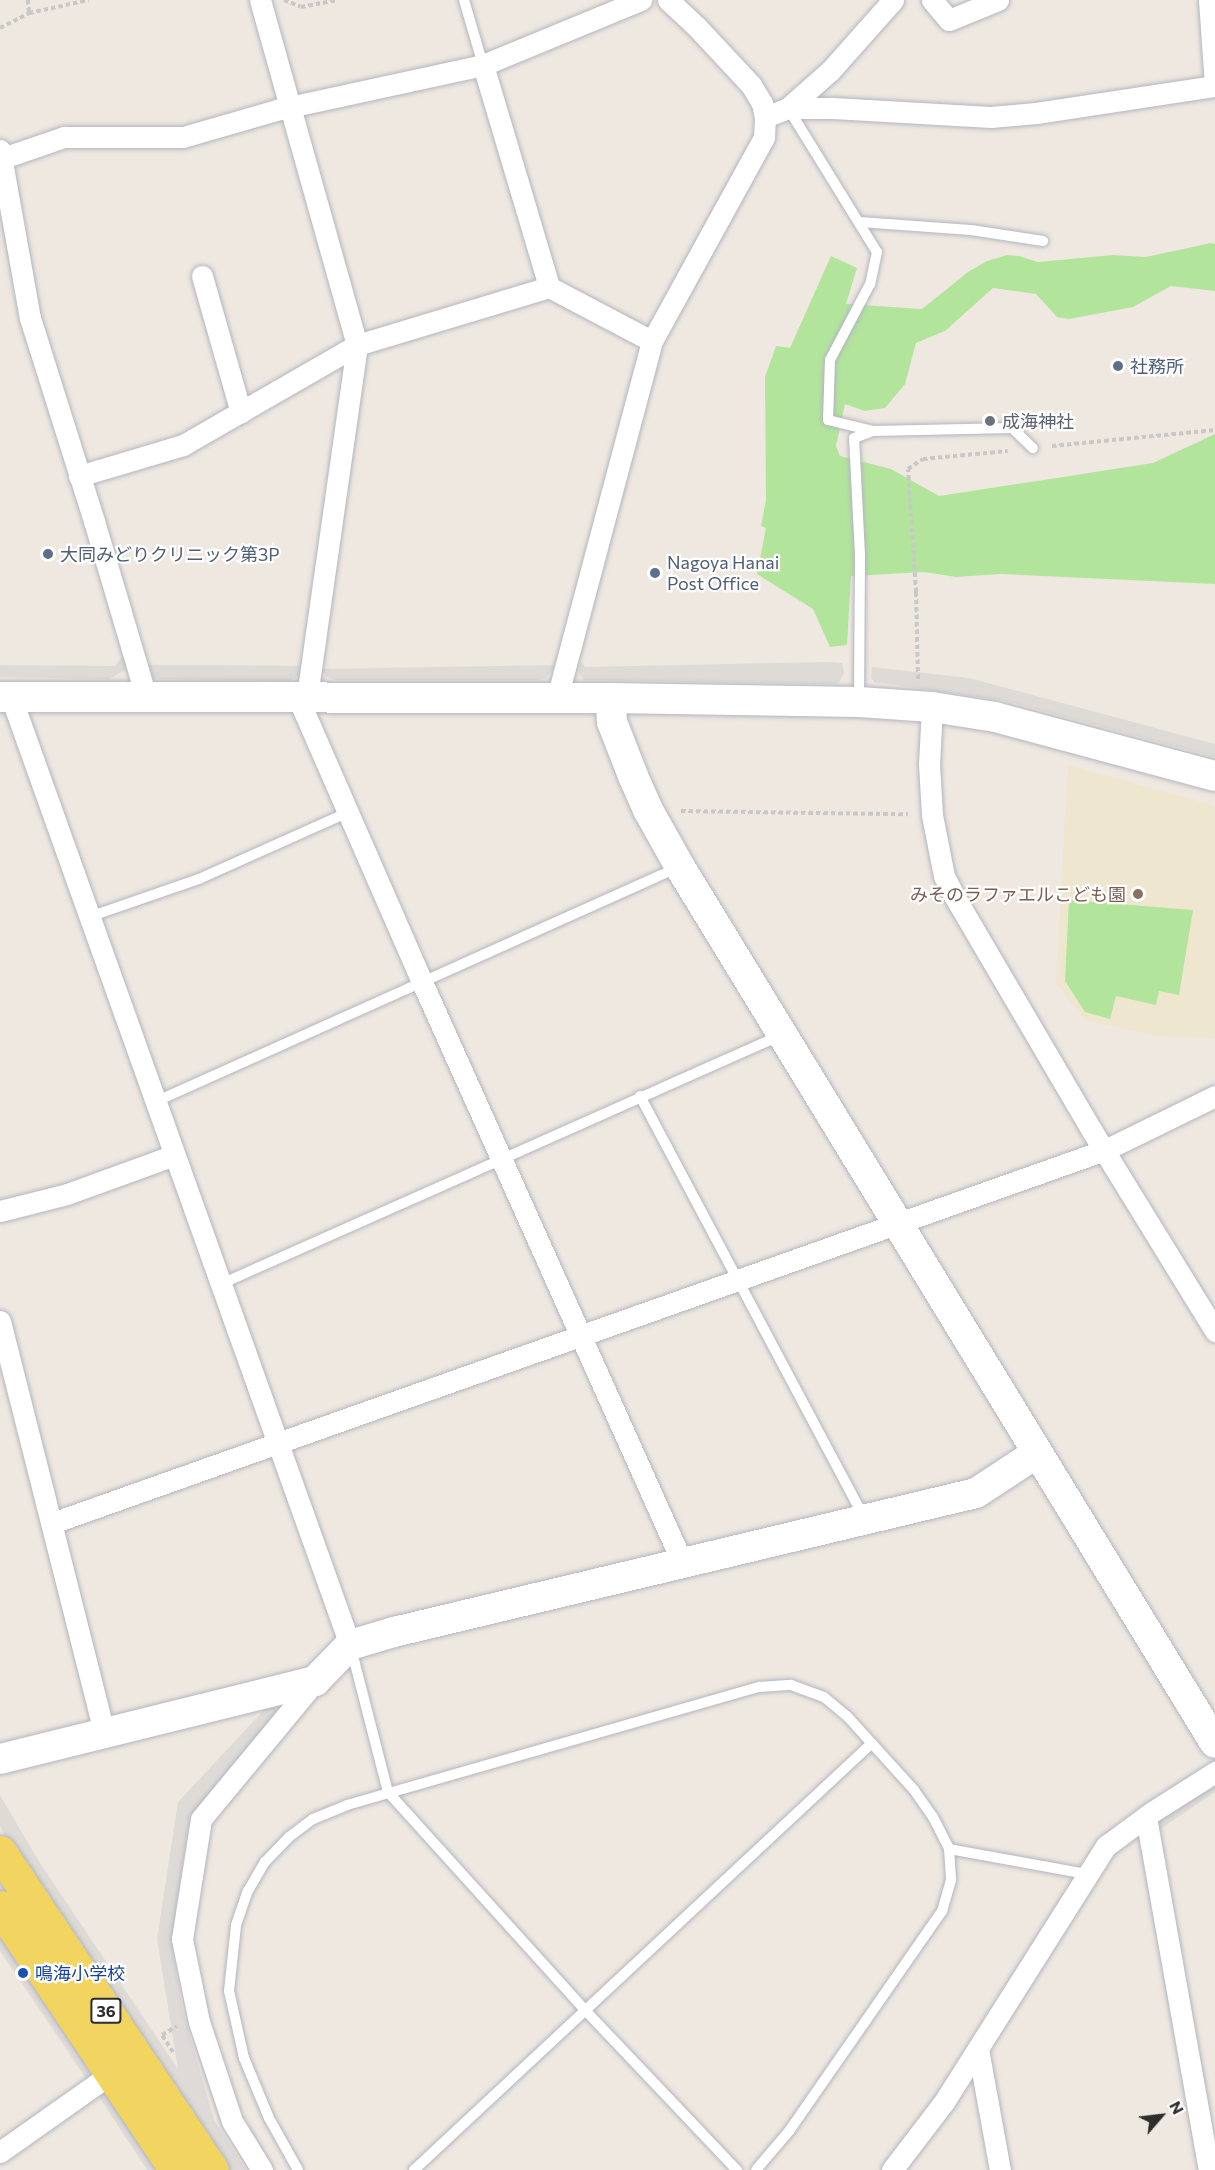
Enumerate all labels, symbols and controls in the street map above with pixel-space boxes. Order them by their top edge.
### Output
place label: 社務所 [1130,355,1184,377]
marker: 社務所 [1111,359,1125,373]
place label: 成海神社 [1002,410,1074,432]
marker: 成海神社 [983,414,997,428]
place label: 大同みどりクリニック第3P [60,543,280,565]
marker: 大同みどりクリニック第3P [41,547,55,561]
place label: Nagoya Hanai Post Office [667,552,779,594]
marker: Nagoya Hanai Post Office [648,566,662,580]
place label: みそのラファエルこども園 [910,883,1126,905]
marker: みそのラファエルこども園 [1131,887,1145,901]
place label: 鳴海小学校 [35,1962,125,1984]
marker: 鳴海小学校 [16,1966,30,1980]
road number: 36 [90,1998,122,2024]
north arrow [1131,2086,1191,2146]
text: N [1166,2098,1189,2117]

